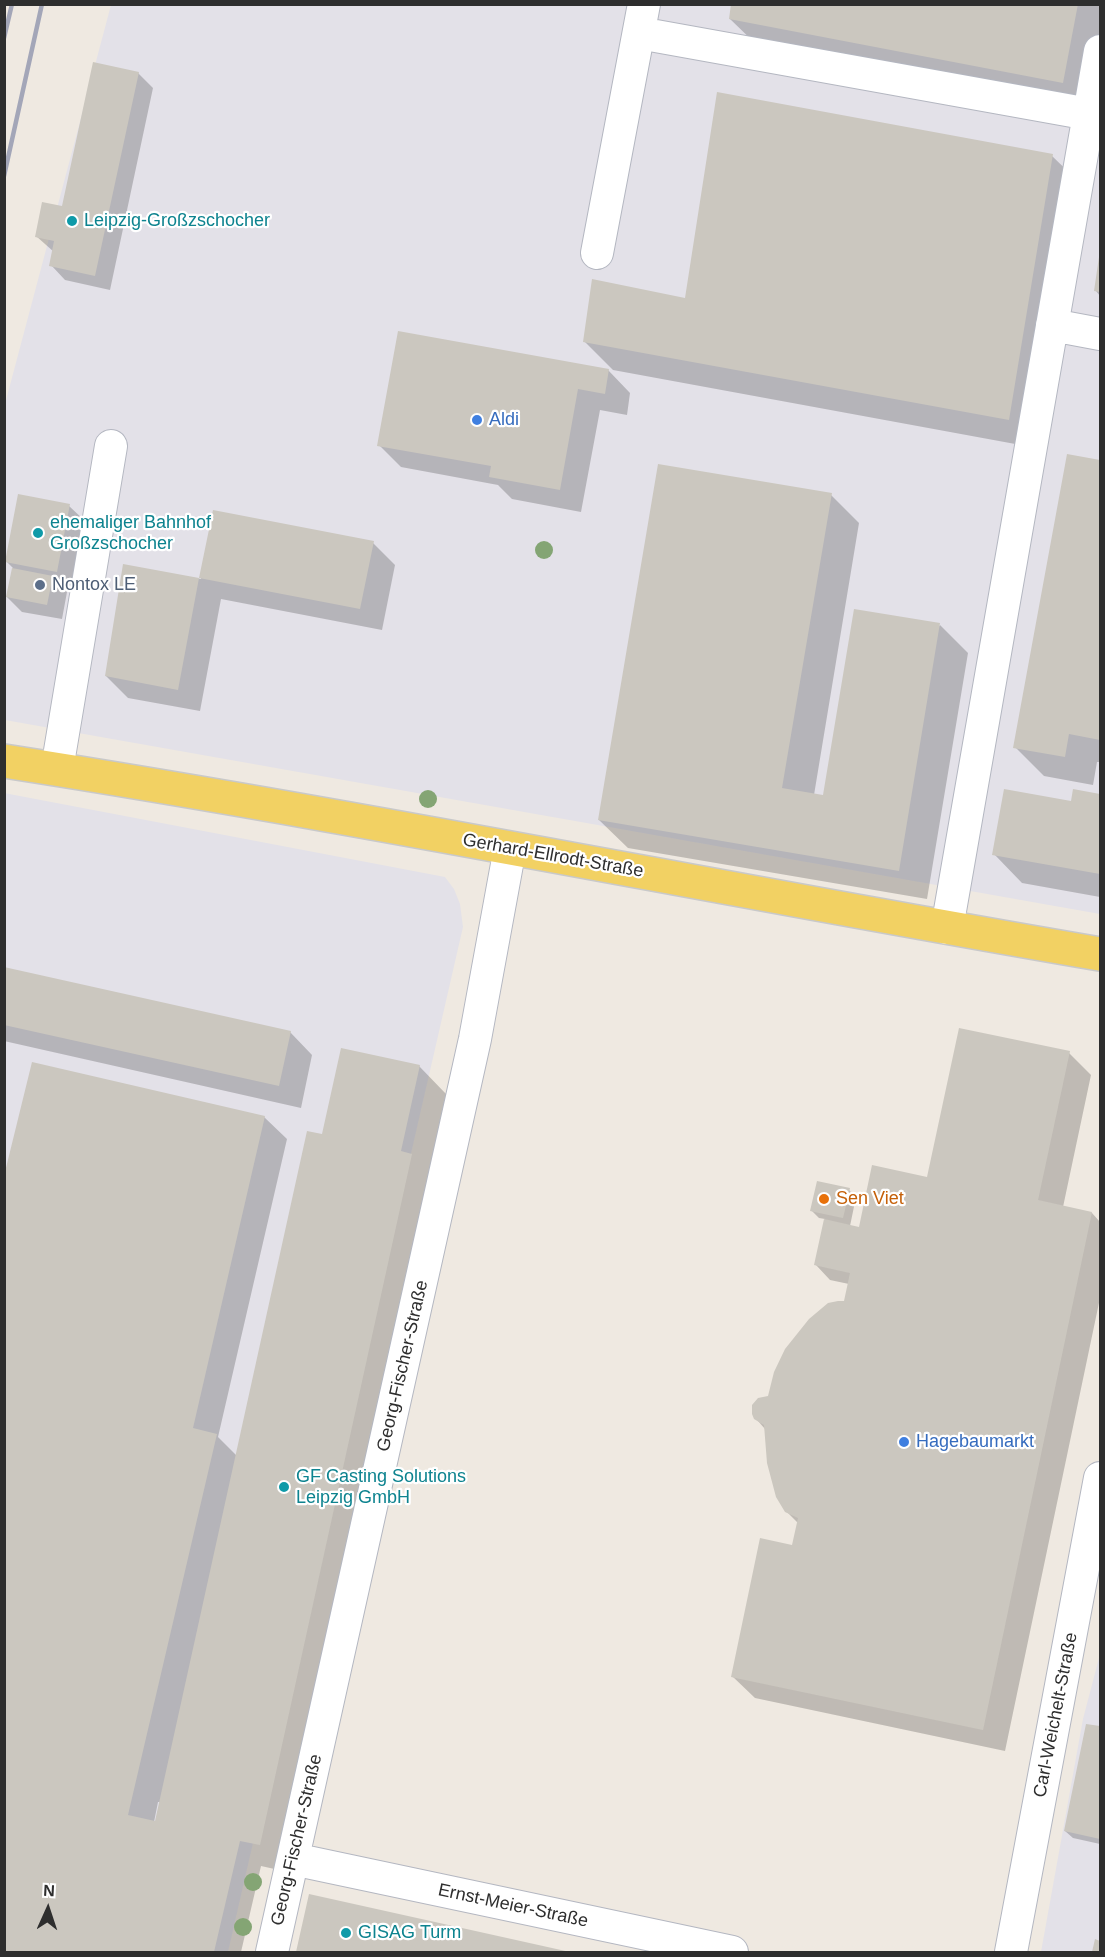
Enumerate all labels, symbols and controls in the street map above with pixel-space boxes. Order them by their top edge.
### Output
place label: Leipzig-Großzschocher [84,210,270,232]
marker: Leipzig-Großzschocher [65,214,79,228]
place label: Aldi [489,409,519,431]
marker: Aldi [470,413,484,427]
place label: ehemaliger Bahnhof Großzschocher [50,512,211,554]
marker: ehemaliger Bahnhof Großzschocher [31,526,45,540]
place label: Nontox LE [52,574,136,596]
marker: Nontox LE [33,578,47,592]
street label: Gerhard-Ellrodt-Straße [461,829,645,883]
place label: Sen Viet [836,1188,904,1210]
marker: Sen Viet [817,1192,831,1206]
street label: Georg-Fischer-Straße [373,1278,433,1454]
place label: Hagebaumarkt [916,1431,1034,1453]
marker: Hagebaumarkt [897,1435,911,1449]
place label: GF Casting Solutions Leipzig GmbH [296,1466,466,1508]
marker: GF Casting Solutions Leipzig GmbH [277,1480,291,1494]
street label: Carl-Weichelt-Straße [1029,1631,1083,1799]
street label: Georg-Fischer-Straße [267,1752,327,1928]
north arrow [18,1879,78,1939]
street label: Ernst-Meier-Straße [436,1880,590,1932]
text: N [43,1882,55,1899]
place label: GISAG Turm [358,1922,461,1944]
marker: GISAG Turm [339,1926,353,1940]

